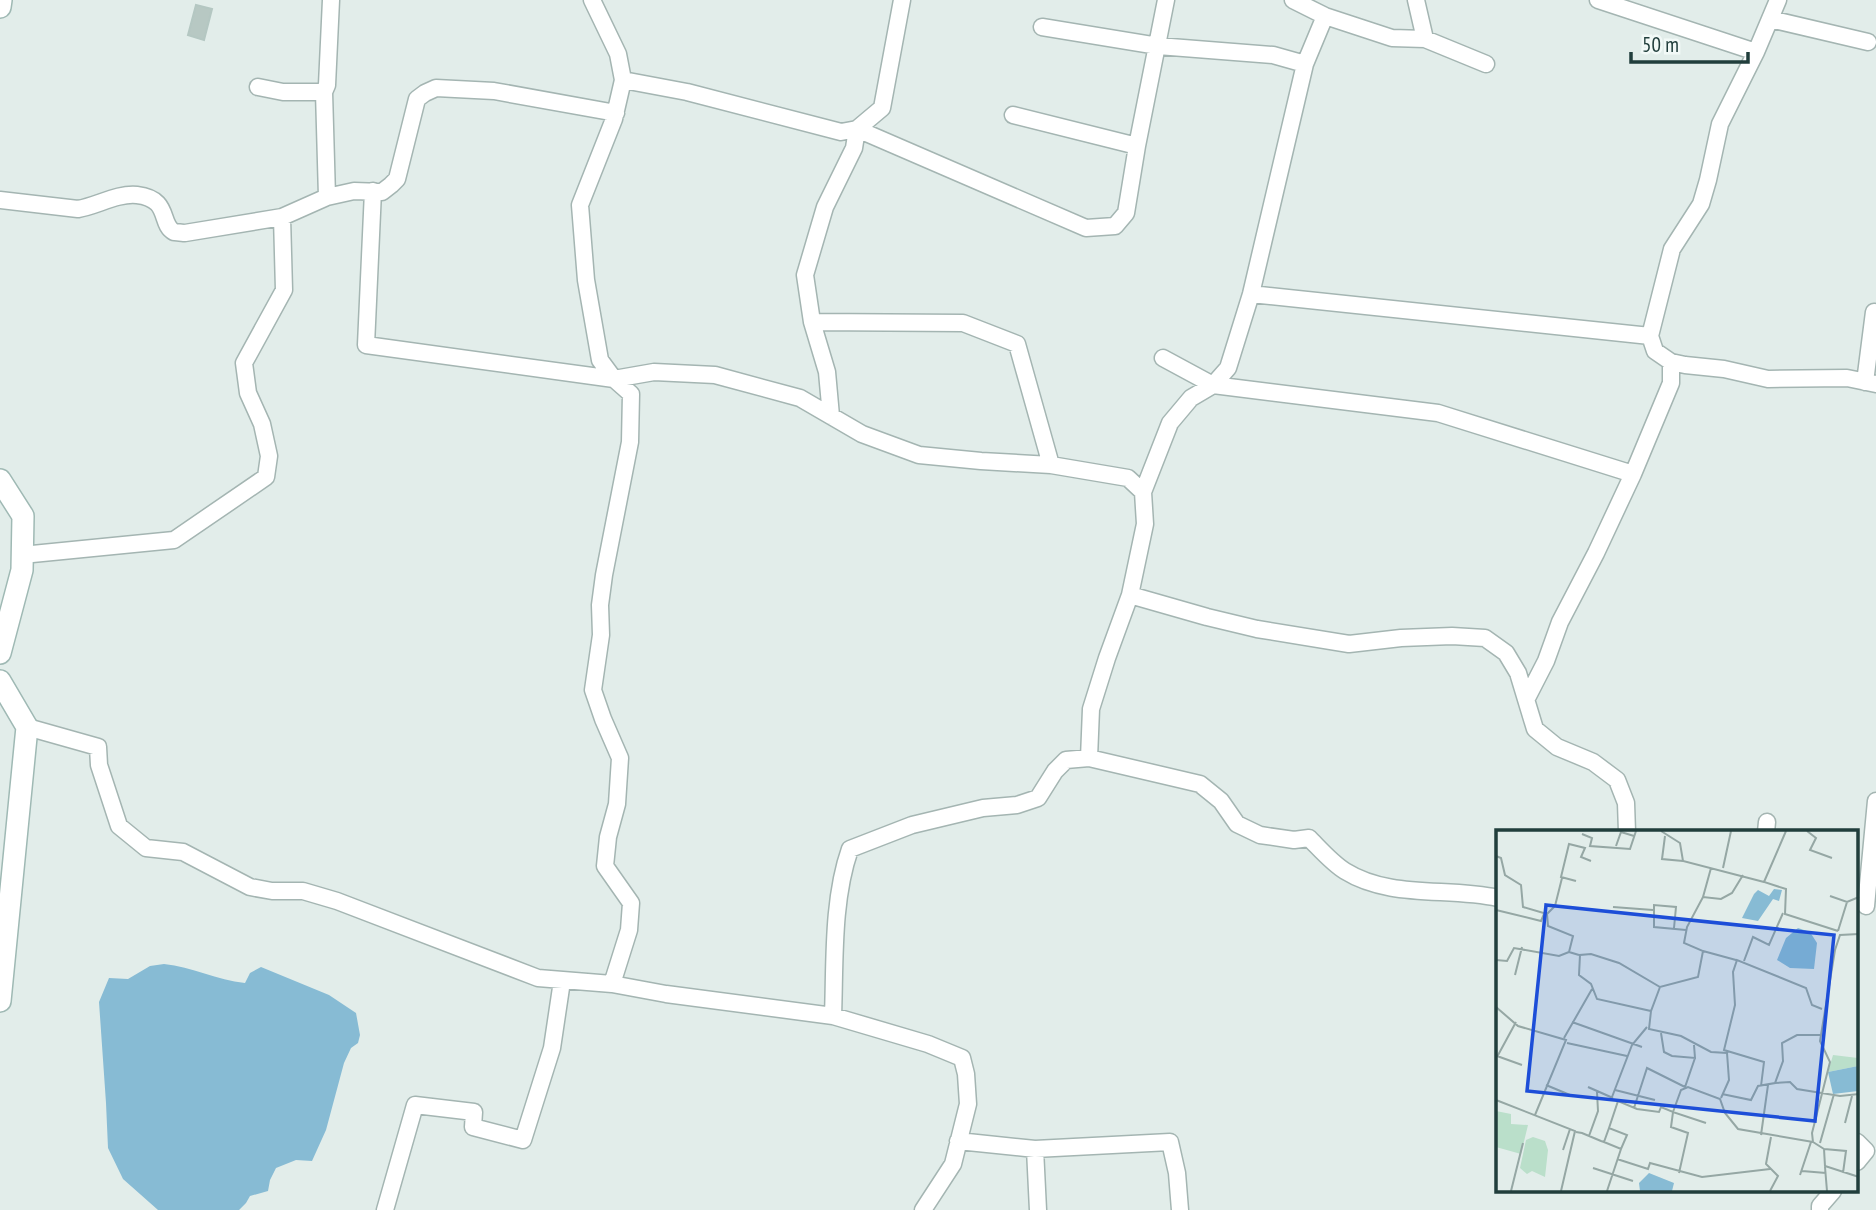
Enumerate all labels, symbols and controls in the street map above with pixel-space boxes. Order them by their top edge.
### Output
scale bar [1631,21,1748,65]
text: 50 m [1642,31,1679,58]
inset map [1496,830,1858,1192]

